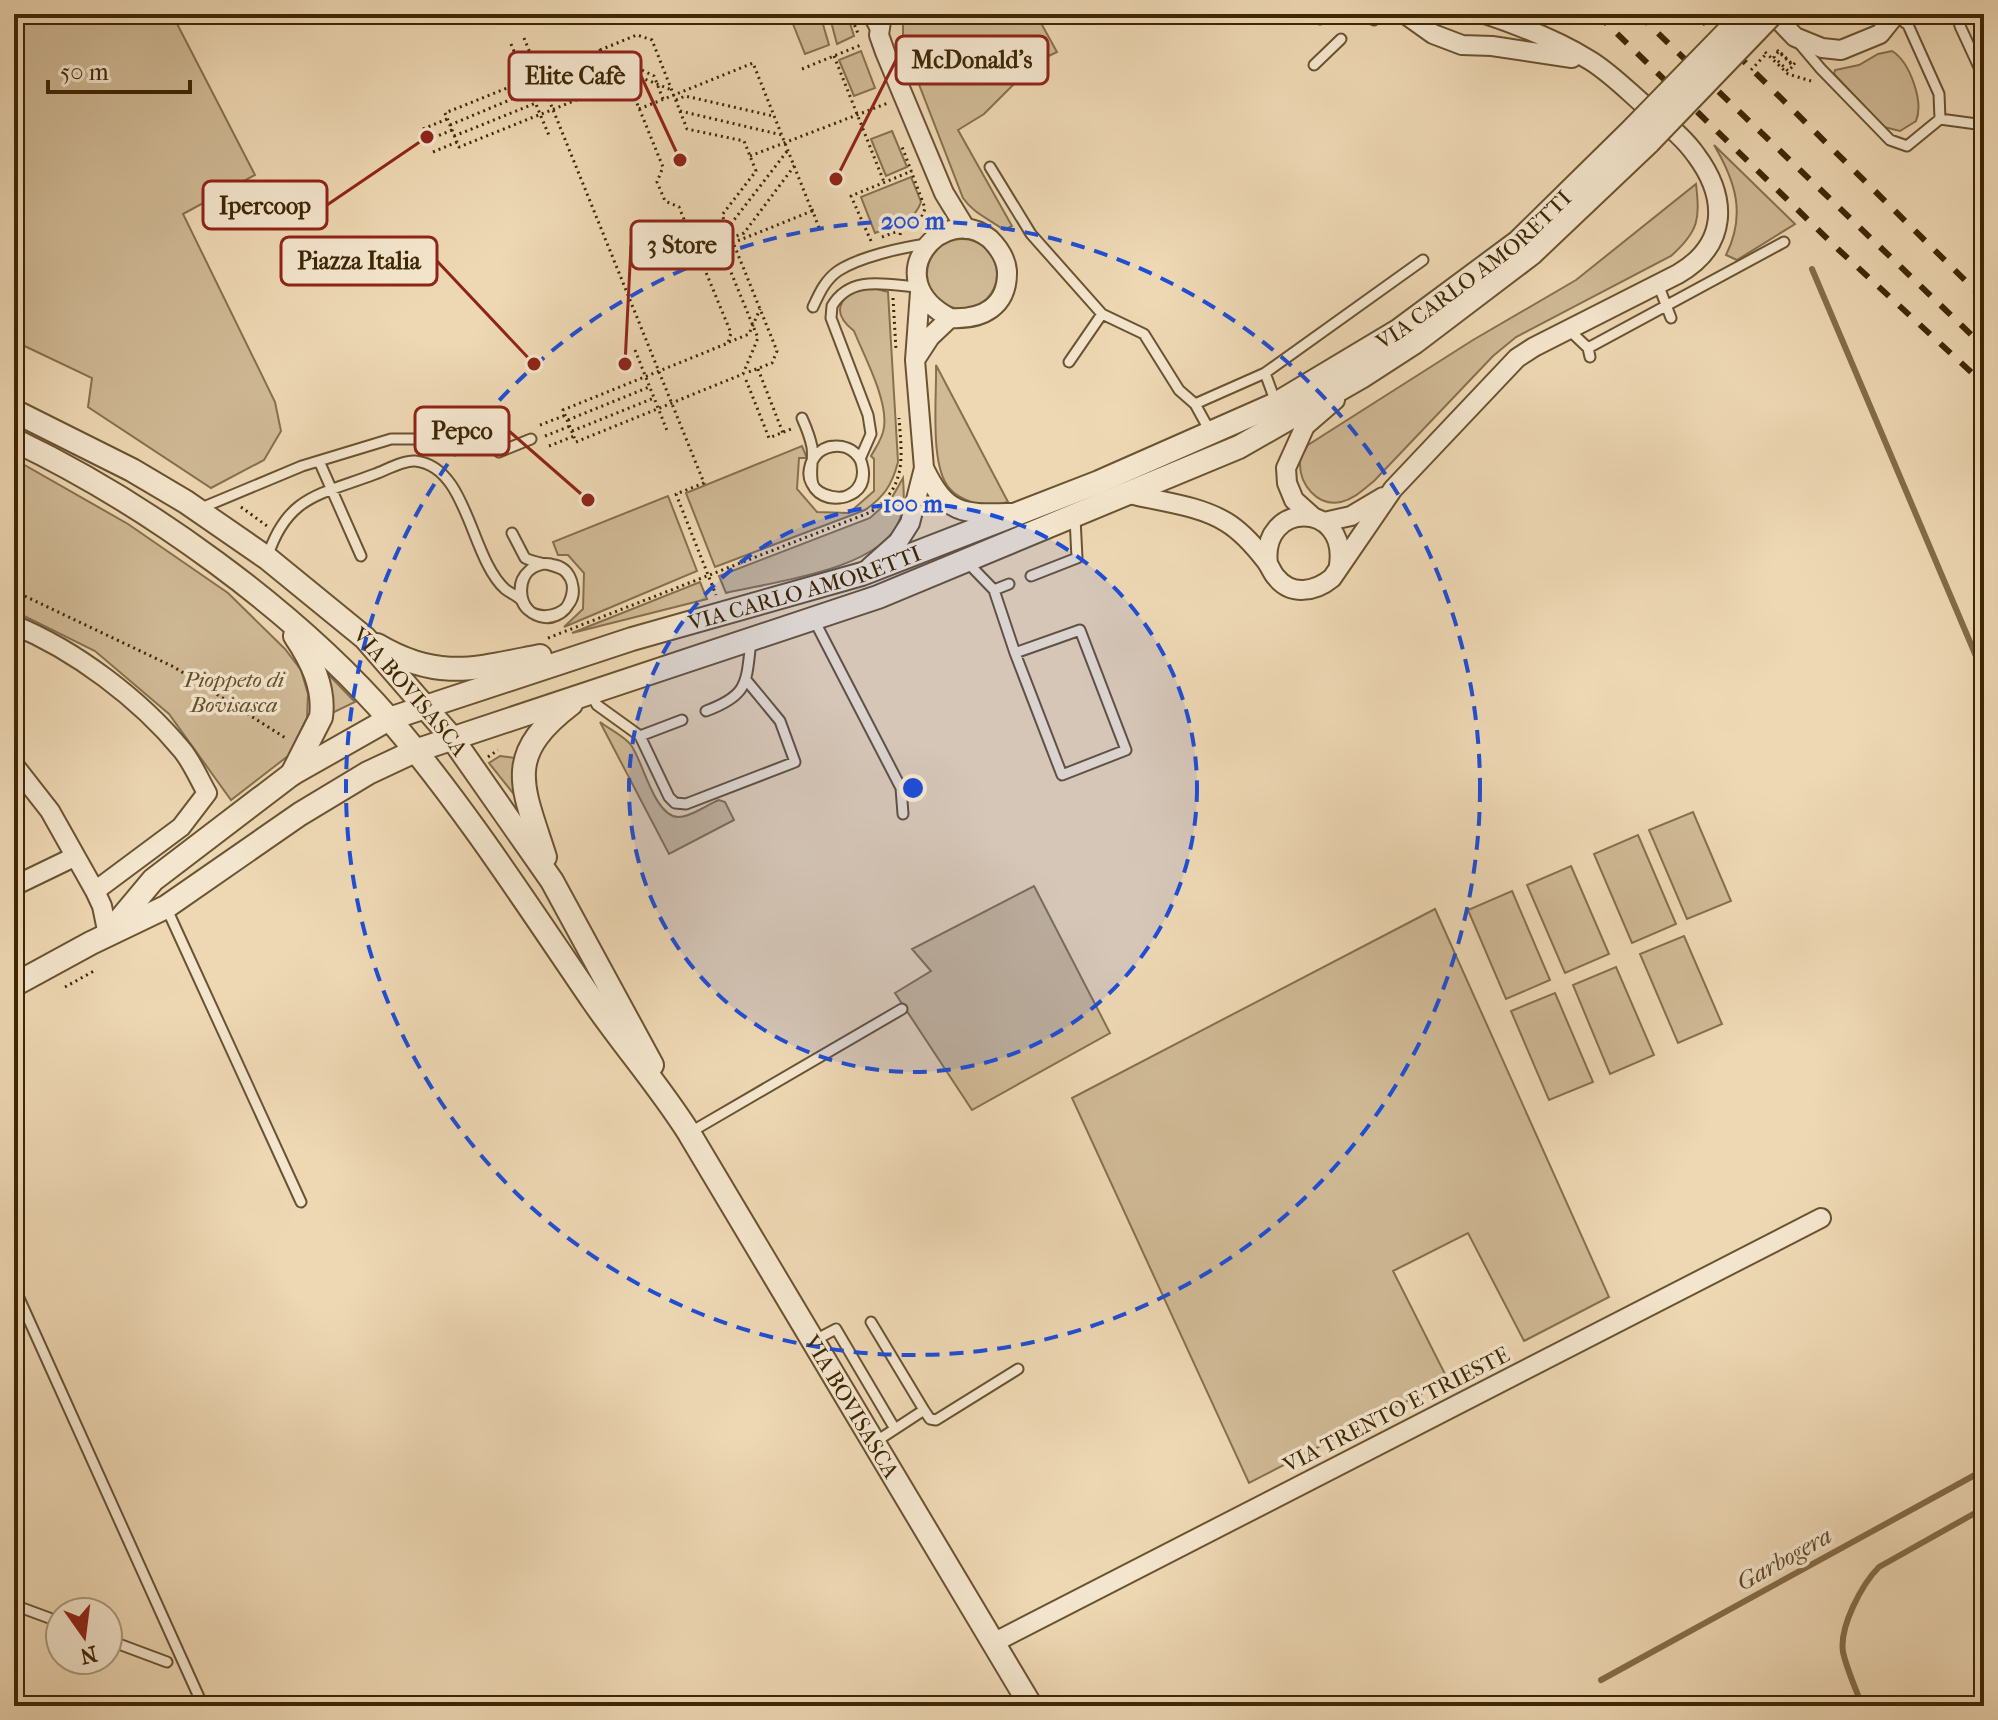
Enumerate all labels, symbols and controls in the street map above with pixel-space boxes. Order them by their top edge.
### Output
callout: McDonald's [896,36,1048,84]
scale bar [48,44,190,94]
text: McDonald's [912,46,1033,74]
callout: Elite Cafè [509,52,641,100]
text: 50 m [60,58,109,86]
text: Elite Cafè [525,62,625,90]
callout: Ipercoop [203,181,327,229]
street label: VIA CARLO AMORETTI [1371,185,1577,356]
text: Ipercoop [219,192,311,220]
text: 200 m [881,207,946,235]
callout: 3 Store [631,221,733,269]
text: 3 Store [647,231,717,259]
callout: Piazza Italia [281,237,437,285]
text: Piazza Italia [297,247,422,275]
callout: Pepco [415,407,509,455]
text: Pepco [431,417,493,445]
text: 100 m [883,490,944,518]
street label: VIA CARLO AMORETTI [685,540,925,637]
street label: VIA BOVISASCA [347,621,473,762]
park label: Pioppeto di Bovisasca [183,667,286,718]
centre of rings [899,774,927,802]
street label: VIA BOVISASCA [798,1330,904,1484]
street label: VIA TRENTO E TRIESTE [1278,1341,1514,1479]
water label: Garbogera [1732,1522,1836,1596]
north arrow [44,1596,124,1676]
text: N [77,1640,100,1669]

